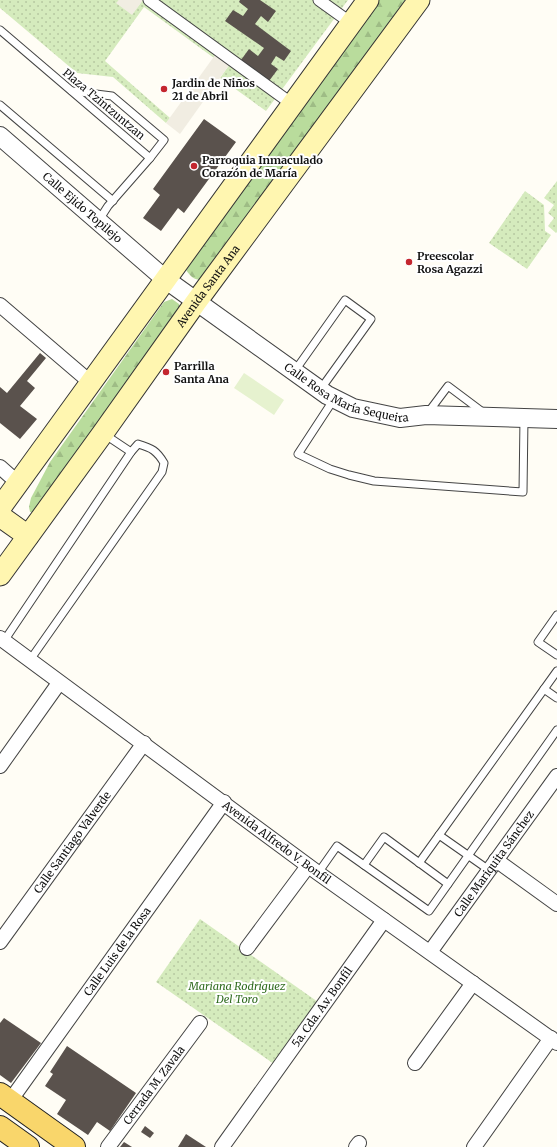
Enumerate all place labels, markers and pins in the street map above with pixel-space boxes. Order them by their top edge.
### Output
place label: Jardin de Niños 21 de Abril [171,76,255,103]
marker: Jardin de Niños 21 de Abril [159,84,169,94]
place label: Parroquia Inmaculado Corazón de María [202,153,323,180]
marker: Parroquia Inmaculado Corazón de María [189,161,199,171]
place label: Preescolar Rosa Agazzi [417,249,483,276]
marker: Preescolar Rosa Agazzi [404,257,414,267]
place label: Parrilla Santa Ana [174,359,229,386]
marker: Parrilla Santa Ana [161,367,171,377]

